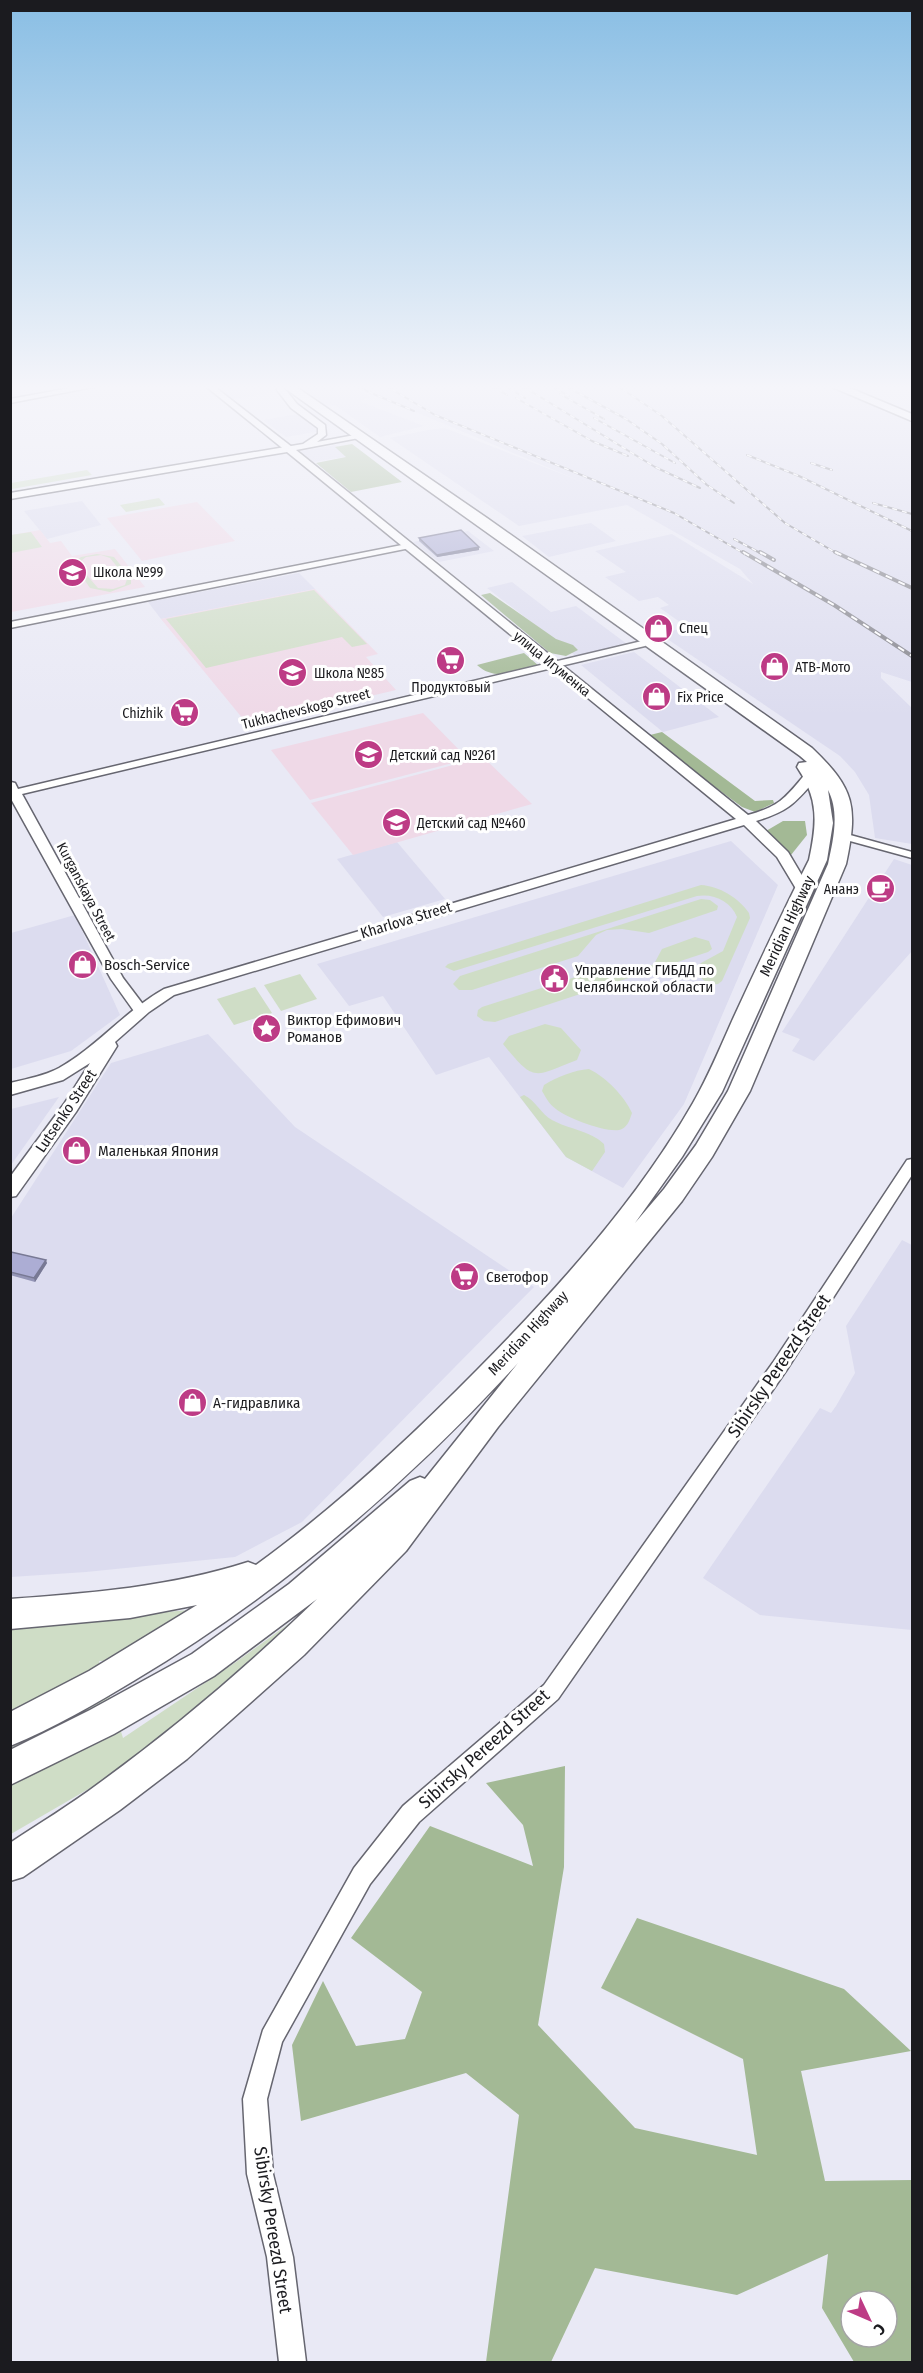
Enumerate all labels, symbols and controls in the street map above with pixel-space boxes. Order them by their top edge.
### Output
school or university icon: Школа №99 [56,556,88,588]
place label: Школа №99 [93,564,163,581]
shop icon: Спец [642,612,674,644]
place label: Спец [679,620,708,637]
street label: улица Игуменка [510,628,594,700]
supermarket icon: Продуктовый [435,644,467,676]
shop icon: АТВ-Мото [758,651,790,683]
school or university icon: Школа №85 [277,657,309,689]
place label: АТВ-Мото [795,659,851,676]
place label: Школа №85 [314,665,384,682]
place label: Продуктовый [411,679,491,696]
shop icon: Fix Price [640,681,672,713]
street label: Tukhachevskogo Street [240,685,372,733]
place label: Fix Price [677,689,724,706]
supermarket icon: Chizhik [168,697,200,729]
place label: Chizhik [122,705,163,722]
school or university icon: Детский сад №261 [353,739,385,771]
place label: Детский сад №261 [389,747,496,764]
school or university icon: Детский сад №460 [380,807,412,839]
place label: Детский сад №460 [416,815,526,832]
street label: Kurganskaya Street [53,840,119,945]
street label: Meridian Highway [756,873,818,979]
cafe icon: Ананэ [864,873,896,905]
place label: Ананэ [824,881,859,898]
street label: Kharlova Street [358,898,454,942]
shop icon: Bosch-Service [67,949,99,981]
place label: Bosch-Service [104,956,190,974]
place label: Управление ГИБДД по Челябинской области [574,961,715,996]
public building icon: Управление ГИБДД по Челябинской области [538,963,570,995]
place label: Виктор Ефимович Романов [287,1011,401,1046]
place icon: Виктор Ефимович Романов [250,1013,282,1045]
street label: Lutsenko Street [32,1066,100,1156]
shop icon: Маленькая Япония [61,1135,93,1167]
place label: Маленькая Япония [98,1142,219,1160]
supermarket icon: Светофор [449,1261,481,1293]
place label: Светофор [486,1268,548,1286]
street label: Meridian Highway [484,1287,572,1379]
street label: Sibirsky Pereezd Street [723,1290,835,1442]
shop icon: А-гидравлика [176,1387,208,1419]
place label: А-гидравлика [213,1394,300,1412]
street label: Sibirsky Pereezd Street [414,1684,554,1813]
street label: Sibirsky Pereezd Street [249,2145,297,2315]
north arrow [839,2289,899,2349]
text: С [869,2319,889,2339]

